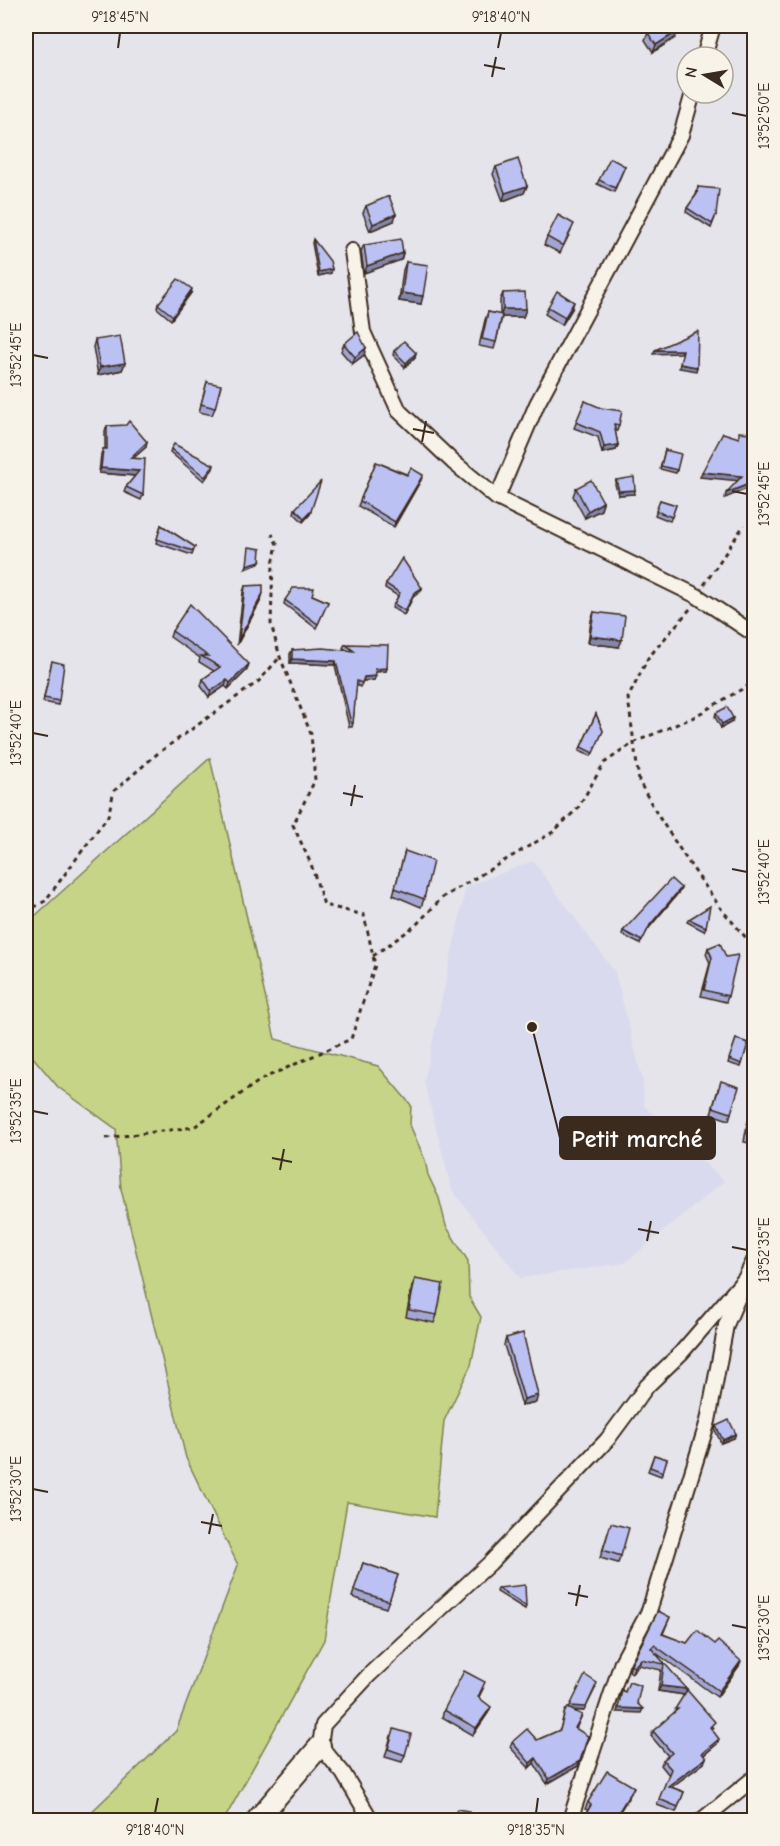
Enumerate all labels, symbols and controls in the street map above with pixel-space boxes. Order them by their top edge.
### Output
text: 9°18'45"N [91,8,149,26]
text: 9°18'40"N [472,8,530,26]
north arrow [675,45,735,105]
text: N [681,65,701,79]
text: 13°52'50"E [755,83,773,149]
text: 13°52'45"E [7,323,25,387]
text: 13°52'45"E [755,462,773,526]
text: 13°52'40"E [7,700,25,766]
text: 13°52'40"E [755,839,773,905]
text: 13°52'35"E [7,1078,25,1144]
callout: Petit marché [560,1117,715,1159]
text: Petit marché [571,1125,703,1153]
text: 13°52'35"E [755,1217,773,1283]
text: 13°52'30"E [7,1456,25,1522]
text: 13°52'30"E [755,1595,773,1661]
text: 9°18'40"N [126,1821,184,1839]
text: 9°18'35"N [507,1821,565,1839]

